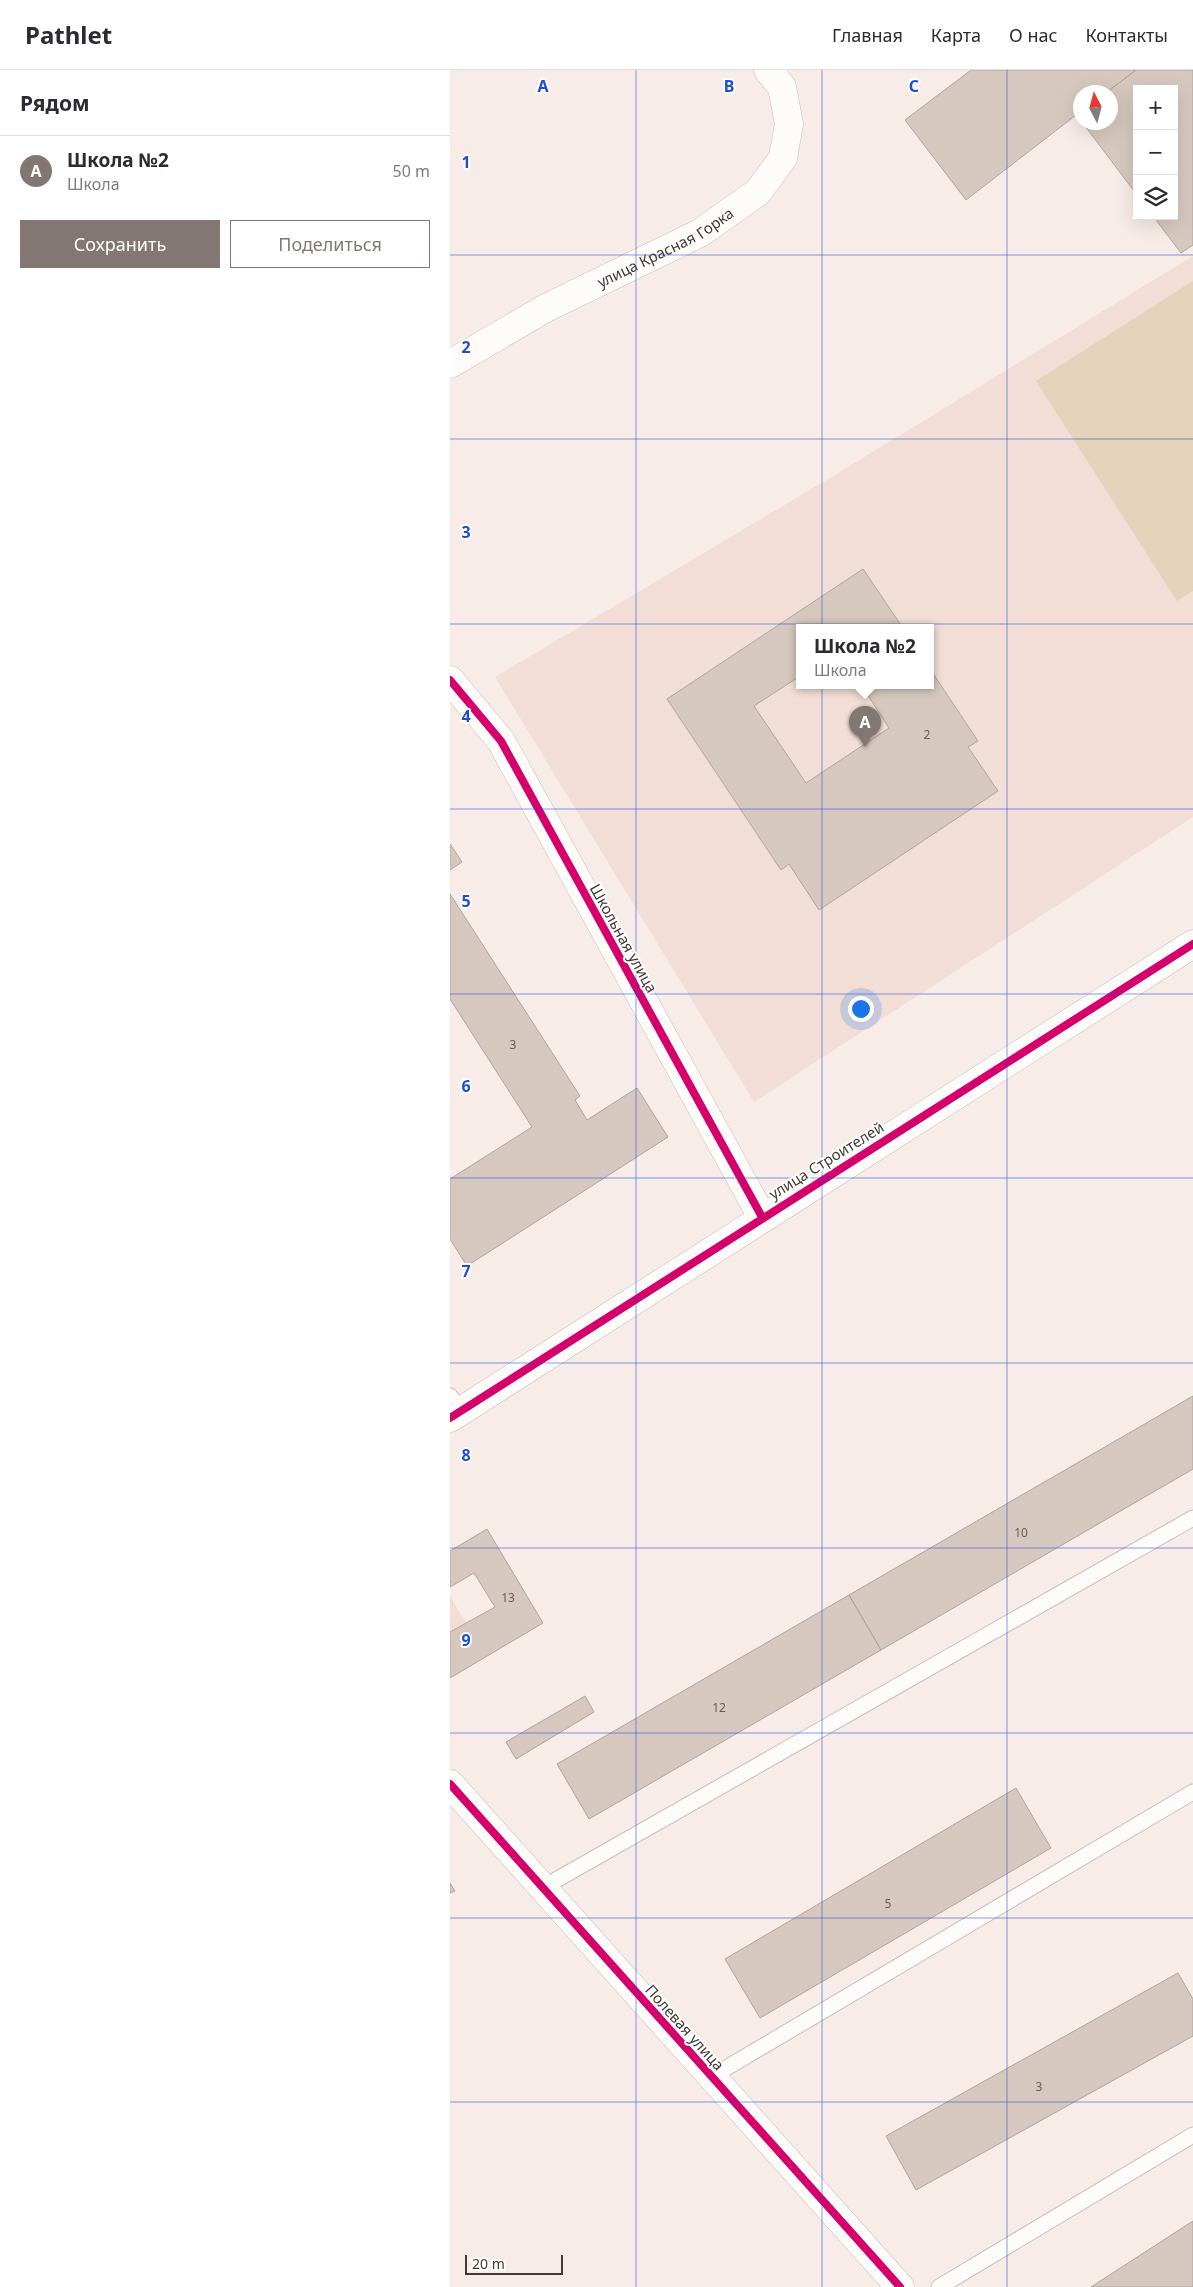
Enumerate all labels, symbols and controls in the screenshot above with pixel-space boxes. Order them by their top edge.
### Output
text: Pathlet [25,18,112,51]
text: Главная [832,23,903,47]
text: Карта [931,23,981,47]
text: О нас [1009,23,1057,47]
text: Контакты [1085,23,1168,47]
text: A [537,75,549,97]
text: B [724,75,734,97]
text: C [909,75,919,97]
north arrow [1073,85,1118,130]
map controls [1133,85,1178,220]
button: + [1133,85,1178,130]
text: Рядом [20,89,90,117]
button: − [1133,130,1178,175]
text: Школа №2 [67,147,169,173]
text: 1 [461,151,471,173]
text: A [30,160,42,182]
text: 50 m [393,160,430,182]
text: Школа [67,173,120,195]
button: layers [1133,175,1178,220]
street label: улица Красная Горка [594,203,737,292]
button: Сохранить [20,220,220,268]
button: Поделиться [230,220,430,268]
text: 2 [461,336,471,358]
text: 3 [461,521,471,543]
popup [796,624,934,689]
text: Школа №2 [814,633,916,659]
text: Школа [814,659,867,681]
text: 4 [461,705,471,727]
pin: A [849,706,881,747]
house number: 2 [924,726,931,743]
street label: Школьная улица [586,880,662,996]
text: 5 [461,890,471,912]
your location [848,996,874,1022]
house number: 3 [510,1036,517,1053]
text: 6 [461,1075,471,1097]
street label: улица Строителей [765,1117,887,1203]
text: 7 [461,1260,471,1282]
text: 8 [461,1444,471,1466]
house number: 10 [1014,1524,1028,1541]
house number: 13 [501,1589,515,1606]
text: 9 [461,1629,471,1651]
house number: 12 [712,1699,726,1716]
house number: 5 [885,1895,892,1912]
street label: Полевая улица [641,1980,729,2074]
house number: 3 [1036,2078,1043,2095]
scale bar [465,2252,562,2275]
text: 20 m [472,2254,505,2273]

